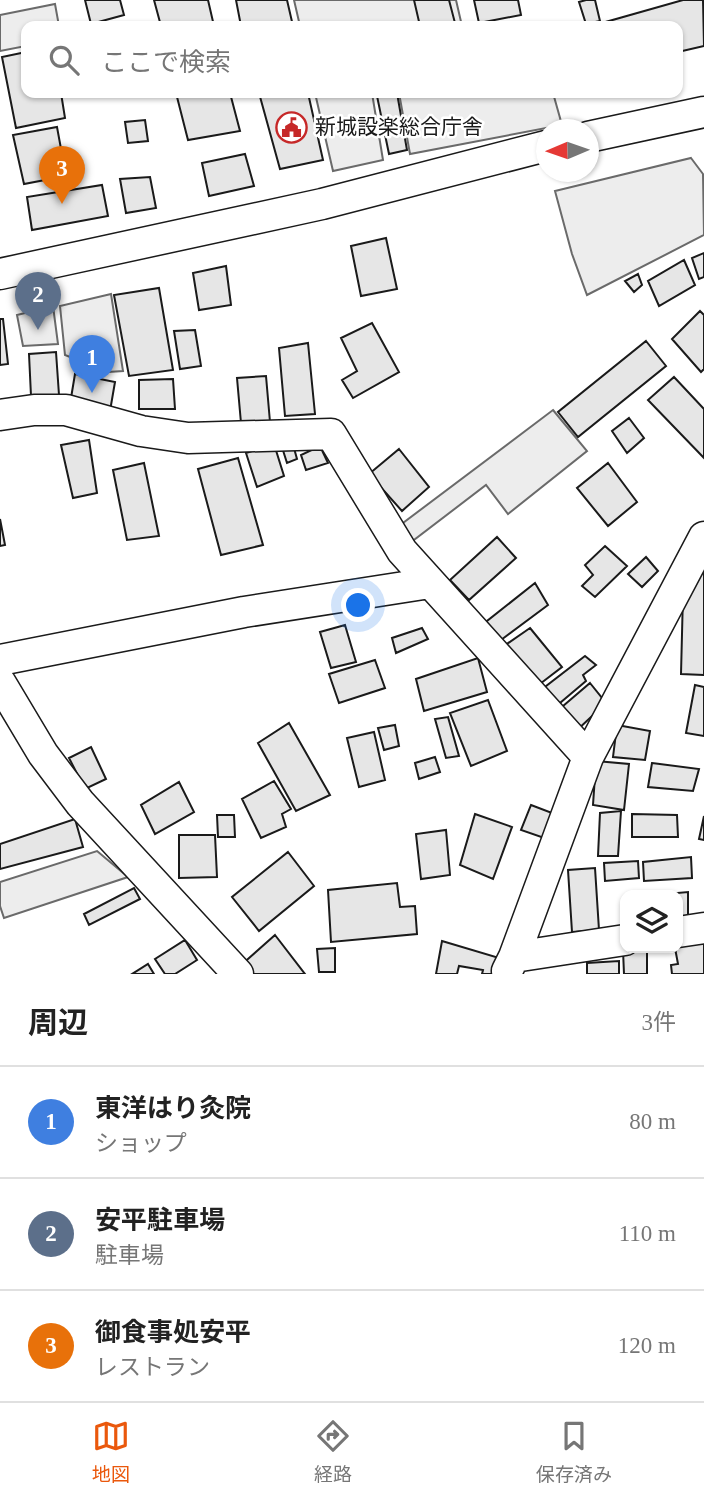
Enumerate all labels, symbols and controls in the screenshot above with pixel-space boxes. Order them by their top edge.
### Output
search box [21,21,683,98]
icon: search [45,41,83,79]
text: ここで検索 [101,48,231,77]
public building icon: 新城設楽総合庁舎 [275,110,309,144]
place label: 新城設楽総合庁舎 [315,115,483,139]
north arrow [536,119,599,182]
pin: 3 [39,146,85,204]
pin: 2 [15,272,61,330]
pin: 1 [69,335,115,393]
your location [341,588,375,622]
map controls [620,890,683,953]
button: layers [620,890,683,953]
text: 周辺 [28,1006,88,1039]
text: 3件 [642,1010,676,1035]
text: 東洋はり灸院 [95,1094,251,1123]
text: 1 [45,1109,57,1134]
text: 80 m [629,1109,676,1134]
text: ショップ [95,1131,187,1156]
text: 安平駐車場 [95,1206,225,1235]
text: 2 [45,1221,57,1246]
text: 110 m [619,1221,676,1246]
text: 駐車場 [95,1243,164,1268]
text: 御食事処安平 [95,1318,251,1347]
text: 3 [45,1333,57,1358]
text: 120 m [618,1333,676,1358]
text: レストラン [95,1355,210,1380]
tab: 地図 [92,1417,130,1486]
tab: 経路 [314,1417,352,1486]
tab: 保存済み [536,1417,612,1486]

